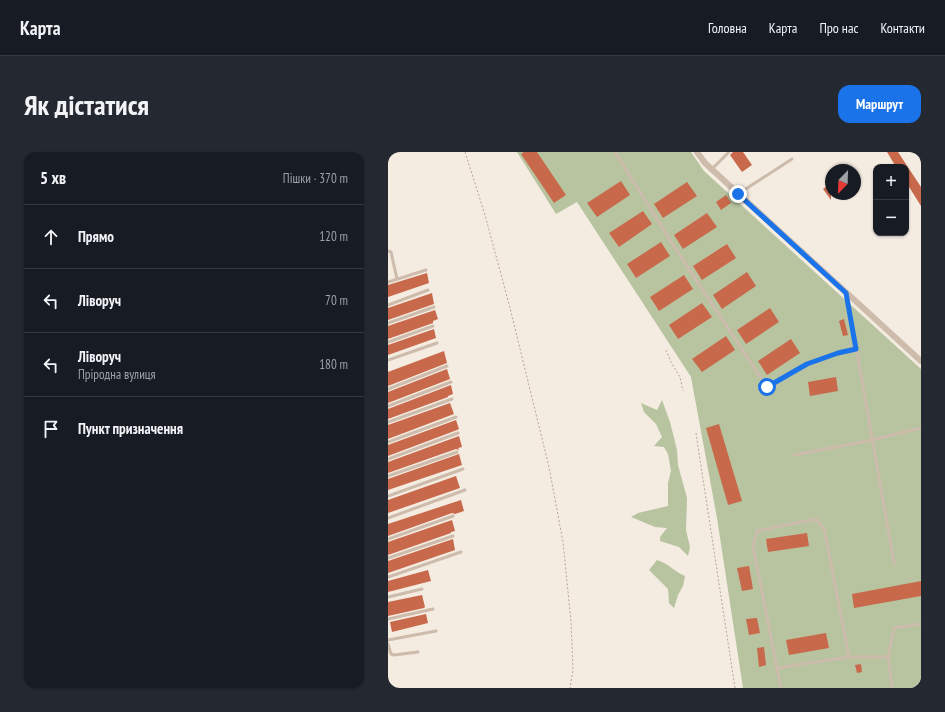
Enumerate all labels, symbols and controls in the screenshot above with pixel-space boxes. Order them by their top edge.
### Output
text: Карта [20,16,61,40]
text: Головна [708,19,747,37]
text: Карта [769,19,797,37]
text: Про нас [819,19,859,37]
text: Контакти [881,19,925,37]
button: Маршрут [838,85,921,123]
text: Як дістатися [24,86,149,123]
north arrow [825,164,861,200]
map controls [873,164,909,236]
button: + [873,164,909,200]
text: 5 хв [40,167,66,189]
text: Пішки · 370 m [283,170,348,187]
route end [729,185,747,203]
button: − [873,200,909,236]
icon: ahead [40,226,62,248]
text: Прямо [78,227,114,246]
text: 120 m [319,228,348,245]
icon: left [40,290,62,312]
text: Ліворуч [78,291,121,310]
text: 70 m [325,292,348,309]
text: Ліворуч [78,347,121,366]
icon: left [40,354,62,376]
text: 180 m [319,356,348,373]
text: Пріродна вулиця [78,366,156,383]
route start [758,378,776,396]
icon: arrive [40,418,62,440]
text: Пункт призначення [78,419,183,438]

